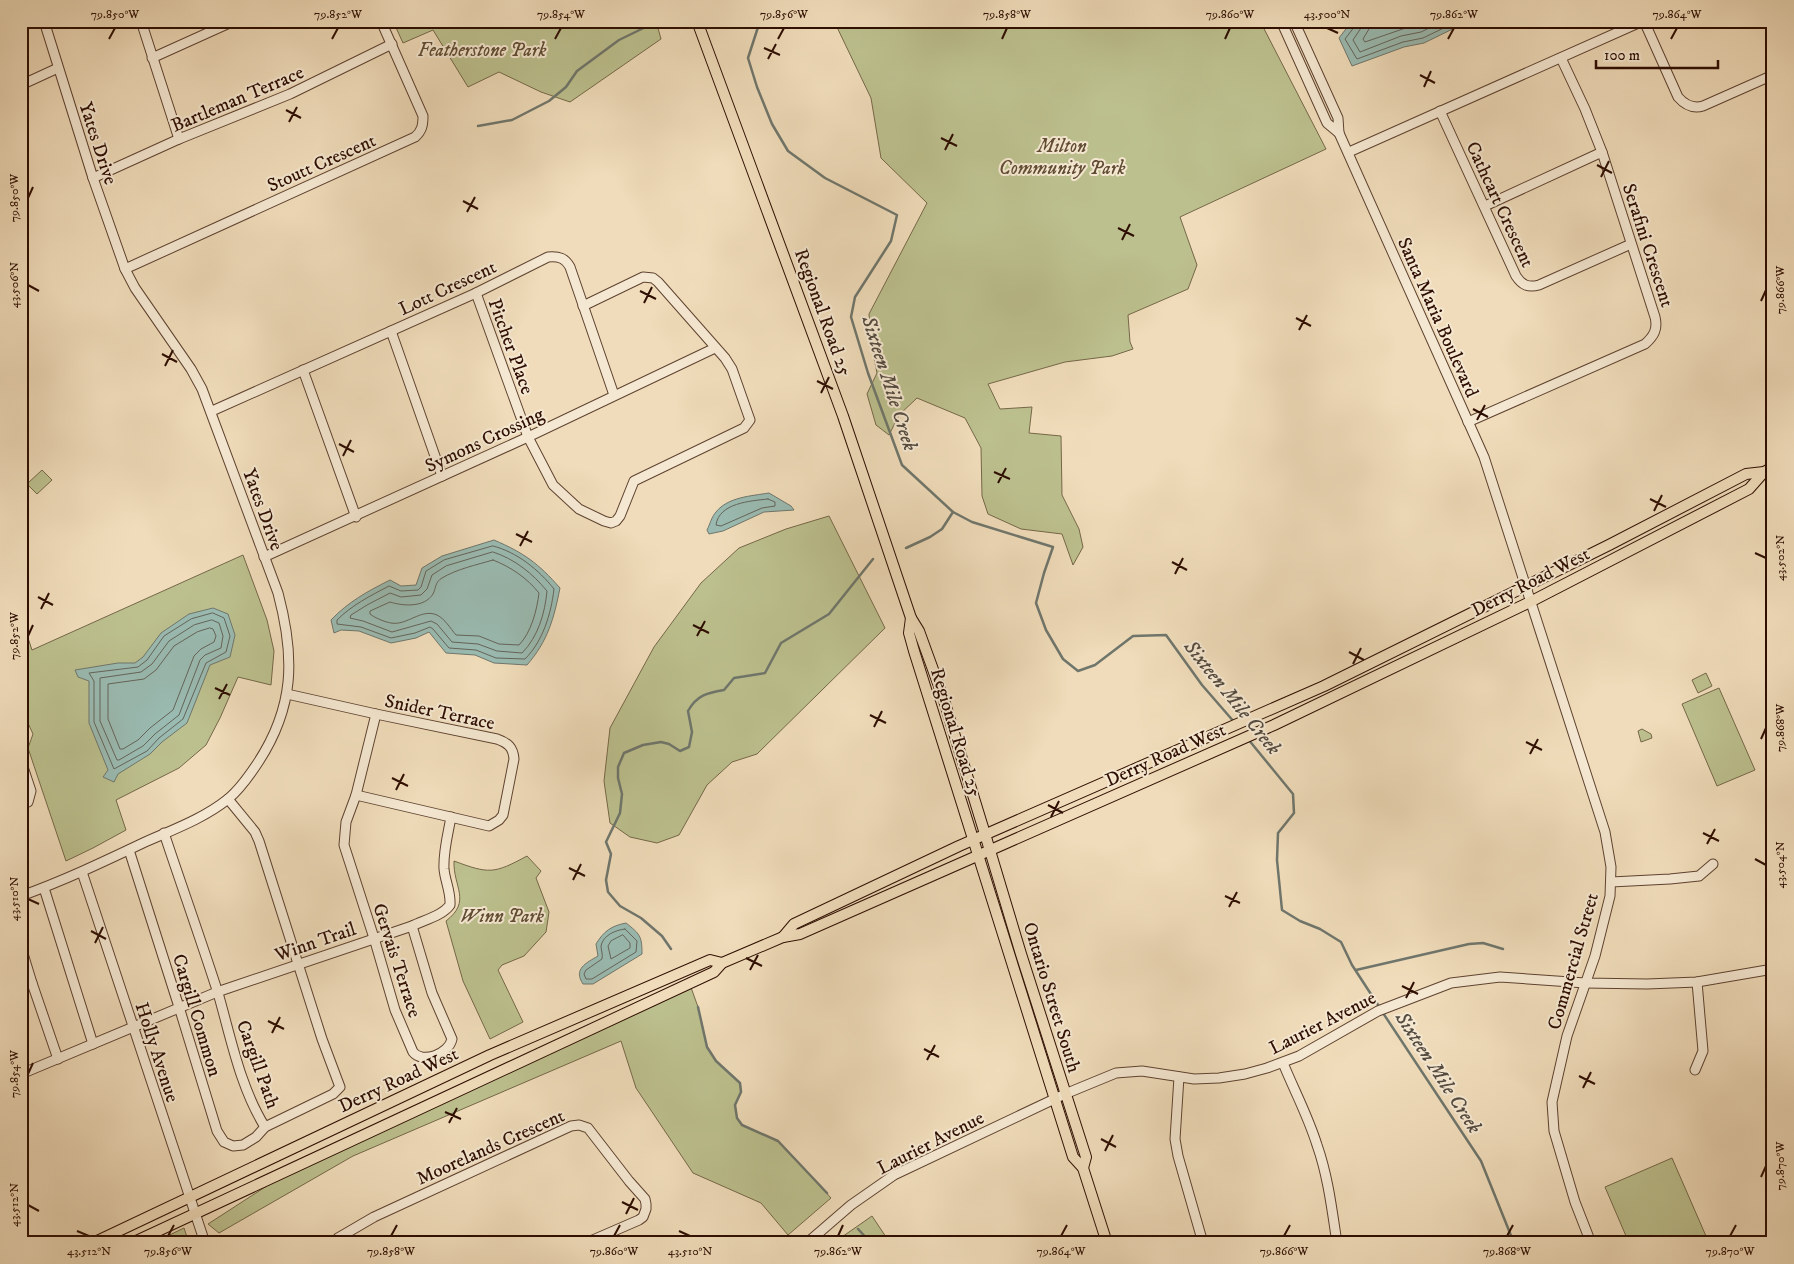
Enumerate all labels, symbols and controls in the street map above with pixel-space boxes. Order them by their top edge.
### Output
text: 79.850°W [91,7,140,22]
text: 79.852°W [314,7,363,22]
text: 79.854°W [537,7,586,22]
text: 79.856°W [760,7,809,22]
text: 79.858°W [983,7,1032,22]
text: 79.860°W [1206,7,1255,22]
text: 43.500°N [1304,7,1350,22]
text: 79.862°W [1430,7,1479,22]
text: 79.864°W [1652,7,1703,22]
scale bar [1596,38,1719,70]
park label: Featherstone Park [418,39,546,62]
text: 100 m [1604,46,1640,65]
street label: Bartleman Terrace [168,61,307,138]
street label: Yates Drive [73,99,122,188]
street label: Stoutt Crescent [264,129,380,198]
park label: Milton Community Park [999,135,1125,180]
street label: Cathcart Crescent [1460,138,1539,271]
text: 79.850°W [7,173,22,222]
street label: Serafini Crescent [1617,181,1678,310]
street label: Santa Maria Boulevard [1392,234,1483,402]
street label: Regional Road 25 [789,246,856,380]
street label: Lott Crescent [395,256,500,321]
text: 43.506°N [7,262,22,308]
text: 79.866°W [1773,265,1788,314]
street label: Pitcher Place [483,296,539,397]
water label: Sixteen Mile Creek [855,312,922,455]
street label: Symons Crossing [422,403,548,478]
street label: Yates Drive [237,465,288,554]
text: 43.502°N [1773,535,1788,581]
street label: Derry Road West [1468,543,1594,622]
text: 79.852°W [7,611,22,660]
water label: Sixteen Mile Creek [1177,635,1286,761]
street label: Regional Road 25 [925,665,986,800]
street label: Snider Terrace [383,690,497,735]
text: 79.868°W [1773,703,1788,752]
street label: Derry Road West [1102,719,1229,792]
text: 43.504°N [1773,841,1788,889]
text: 43.510°N [7,877,22,921]
street label: Commercial Street [1543,890,1604,1032]
street label: Gervais Terrace [367,900,426,1021]
park label: Winn Park [460,905,544,928]
street label: Winn Trail [271,918,359,967]
street label: Ontario Street South [1018,919,1085,1076]
street label: Cargill Common [167,951,226,1080]
street label: Laurier Avenue [1265,987,1380,1060]
street label: Holly Avenue [130,1000,184,1106]
water label: Sixteen Mile Creek [1388,1006,1487,1139]
street label: Cargill Path [231,1017,284,1112]
street label: Derry Road West [335,1043,462,1118]
text: 79.854°W [7,1049,22,1098]
street label: Moorelands Crescent [413,1104,568,1190]
street label: Laurier Avenue [873,1107,988,1180]
text: 79.870°W [1773,1141,1788,1190]
text: 43.512°N [7,1183,22,1227]
text: 43.512°N [67,1244,111,1259]
text: 79.856°W [144,1244,193,1259]
text: 79.858°W [367,1244,416,1259]
text: 79.860°W [590,1244,639,1259]
text: 43.510°N [668,1244,712,1259]
text: 79.862°W [814,1244,863,1259]
text: 79.864°W [1036,1244,1087,1259]
text: 79.866°W [1260,1244,1309,1259]
text: 79.868°W [1483,1244,1532,1259]
text: 79.870°W [1706,1244,1755,1259]

